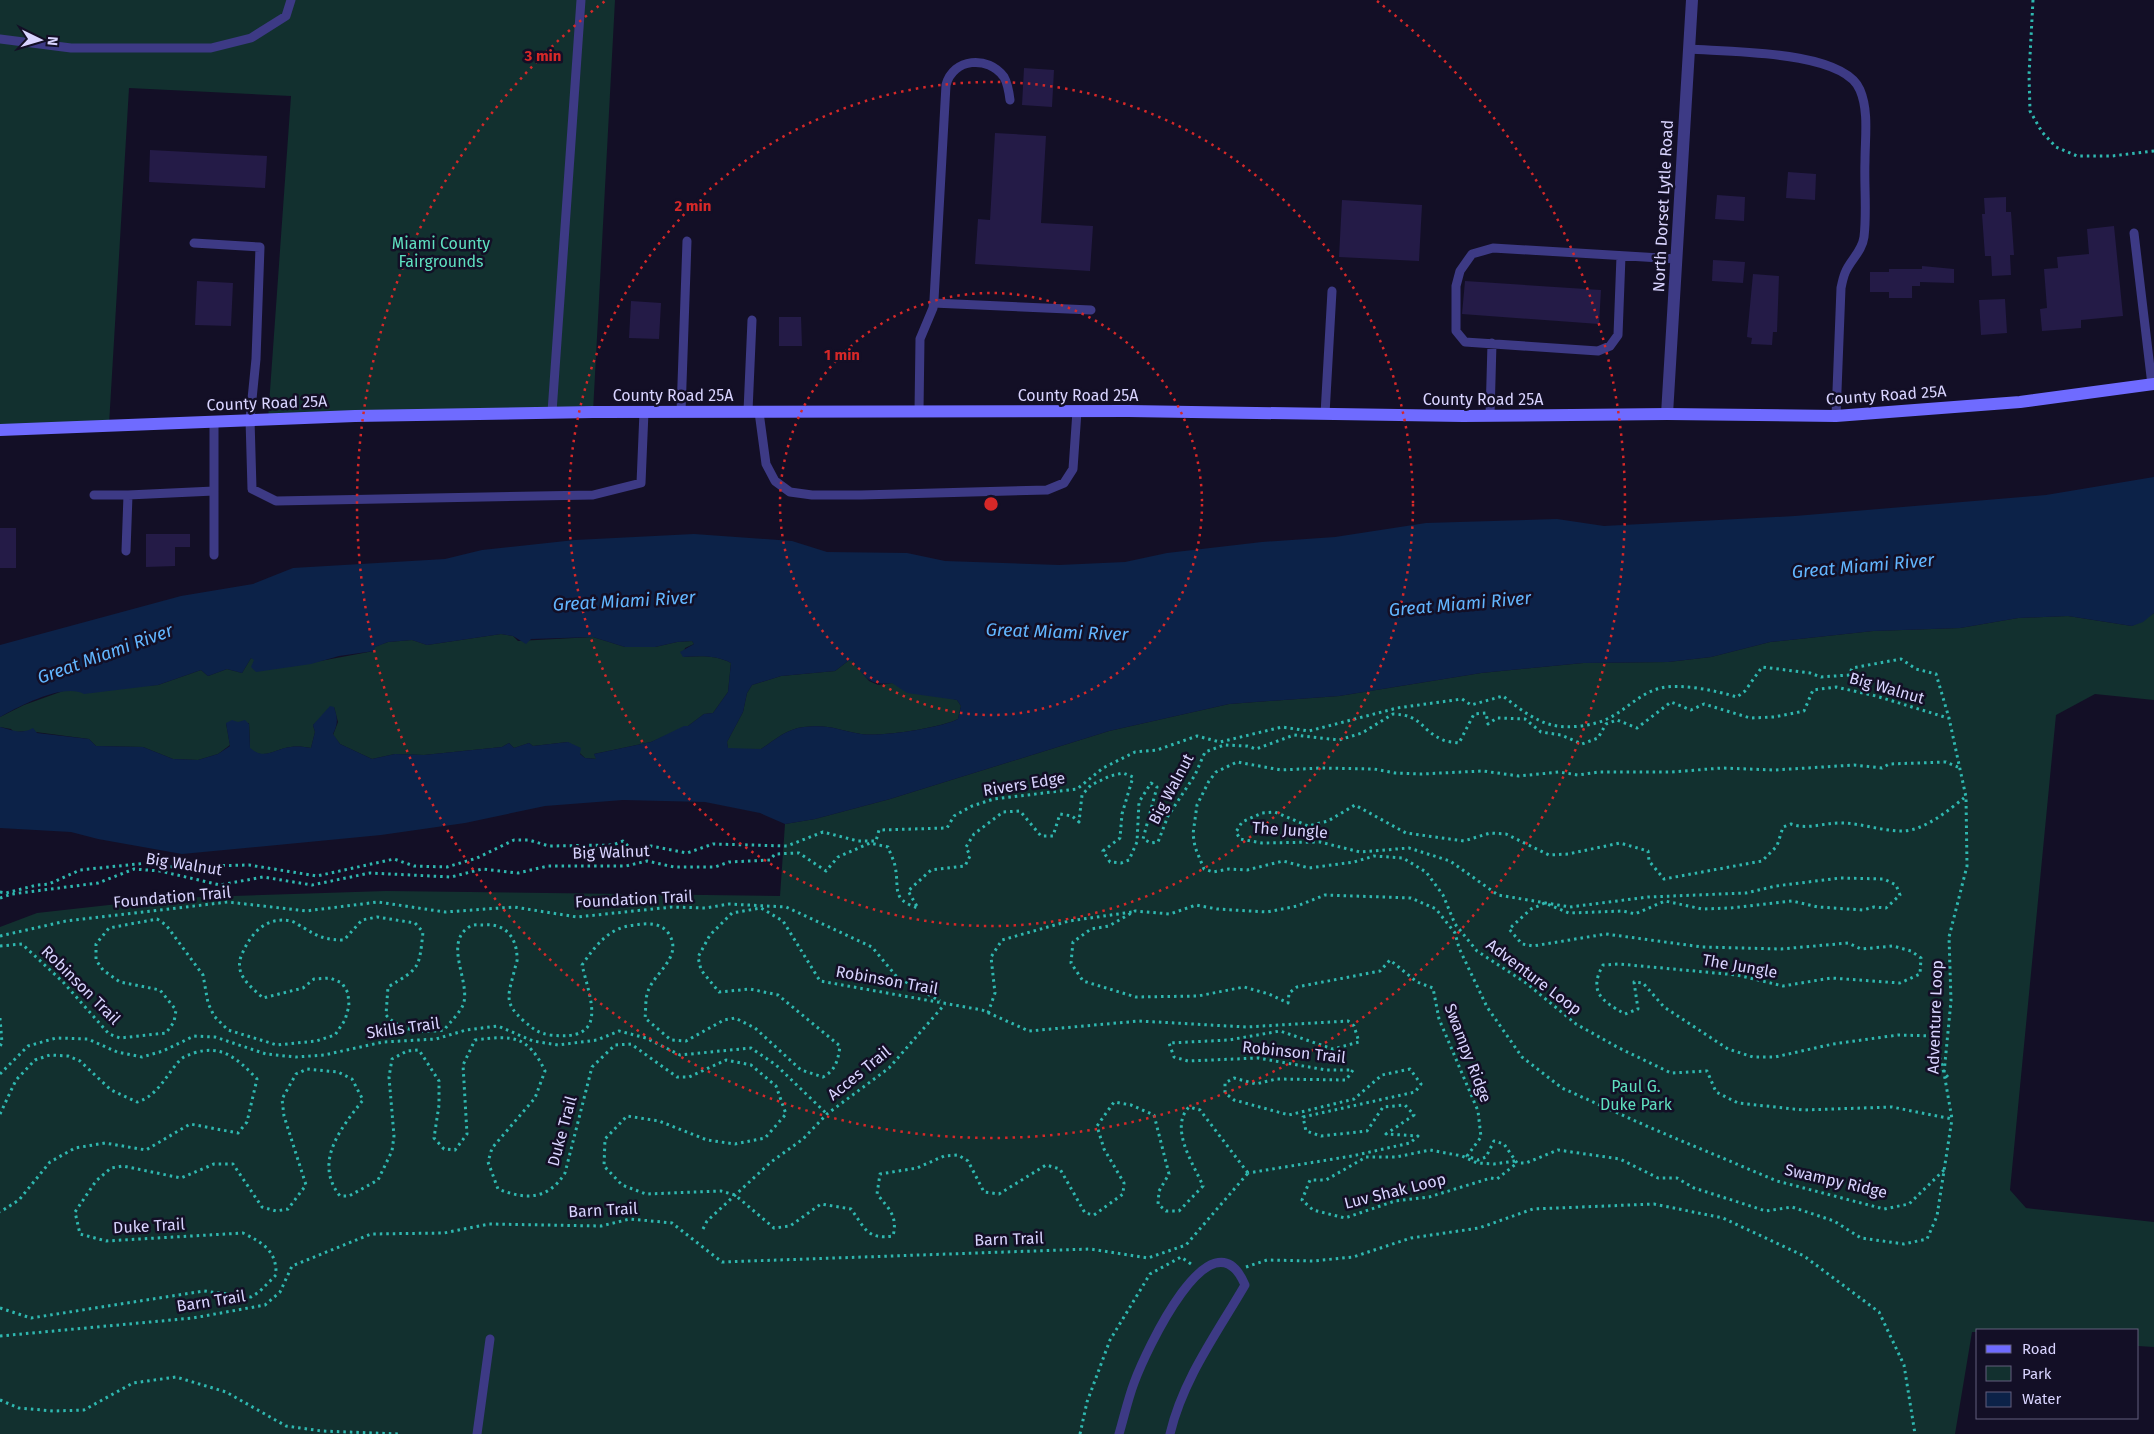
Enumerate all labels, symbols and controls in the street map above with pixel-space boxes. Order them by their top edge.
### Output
north arrow [15,15,65,65]
text: N [44,36,61,46]
text: 3 min [524,47,561,65]
street label: North Dorset Lytle Road [1649,119,1677,293]
text: 2 min [675,197,711,215]
park label: Miami County Fairgrounds [392,234,490,271]
text: 1 min [824,346,860,364]
street label: County Road 25A [1825,381,1948,409]
street label: County Road 25A [613,386,734,405]
street label: County Road 25A [1018,386,1139,405]
street label: County Road 25A [1423,390,1544,409]
street label: County Road 25A [206,391,328,415]
centre of rings [982,495,1000,513]
water label: Great Miami River [1791,549,1936,583]
water label: Great Miami River [552,586,697,616]
water label: Great Miami River [1388,587,1533,621]
water label: Great Miami River [34,619,177,689]
water label: Great Miami River [985,619,1130,646]
street label: Big Walnut [1847,668,1927,708]
street label: Big Walnut [1144,750,1198,828]
street label: Rivers Edge [982,768,1066,800]
street label: The Jungle [1252,818,1328,842]
street label: Big Walnut [572,841,650,863]
street label: Big Walnut [144,849,224,879]
street label: Foundation Trail [112,882,232,912]
street label: Foundation Trail [574,886,694,912]
street label: Adventure Loop [1483,935,1585,1019]
street label: Robinson Trail [38,942,125,1029]
street label: The Jungle [1701,950,1779,982]
street label: Adventure Loop [1924,960,1946,1074]
street label: Robinson Trail [834,962,940,998]
street label: Swampy Ridge [1440,1001,1496,1105]
street label: Skills Trail [365,1013,441,1043]
street label: Robinson Trail [1241,1037,1347,1067]
street label: Acces Trail [824,1042,895,1104]
park label: Paul G. Duke Park [1600,1077,1673,1114]
street label: Duke Trail [544,1093,581,1168]
street label: Swampy Ridge [1783,1160,1889,1202]
street label: Luv Shak Loop [1342,1169,1448,1213]
street label: Barn Trail [568,1199,639,1221]
street label: Duke Trail [113,1215,186,1237]
street label: Barn Trail [974,1228,1044,1250]
street label: Barn Trail [175,1286,247,1316]
legend [1976,1329,2139,1419]
text: Road [2022,1340,2057,1358]
text: Park [2022,1365,2052,1383]
text: Water [2022,1390,2061,1408]

